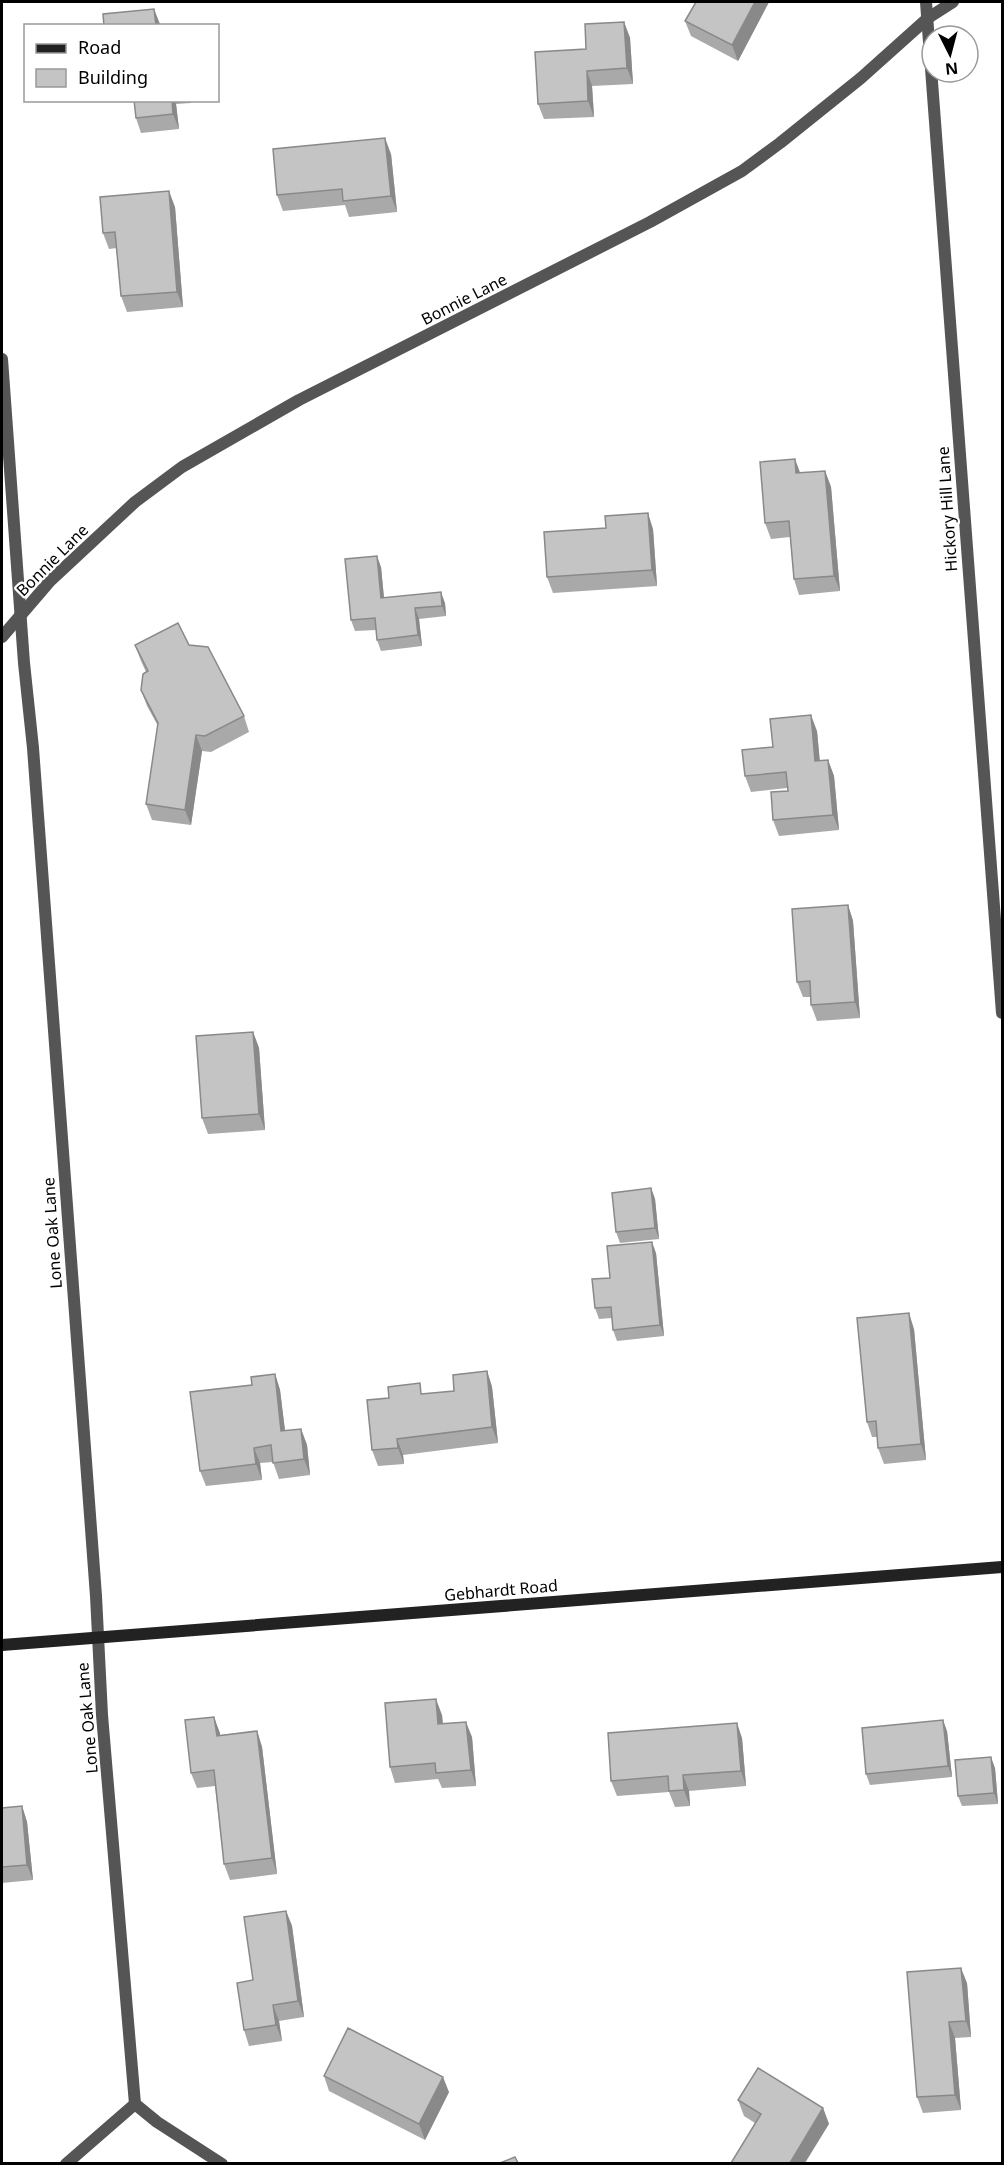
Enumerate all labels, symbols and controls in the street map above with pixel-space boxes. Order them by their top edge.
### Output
legend [24,24,219,102]
north arrow [920,24,980,84]
text: Road [78,35,121,59]
text: N [944,57,959,81]
text: Building [78,65,148,89]
street label: Bonnie Lane [417,268,511,330]
street label: Hickory Hill Lane [932,446,962,572]
street label: Bonnie Lane [11,519,93,601]
street label: Lone Oak Lane [37,1177,67,1289]
street label: Gebhardt Road [443,1574,559,1606]
street label: Lone Oak Lane [71,1661,103,1775]

